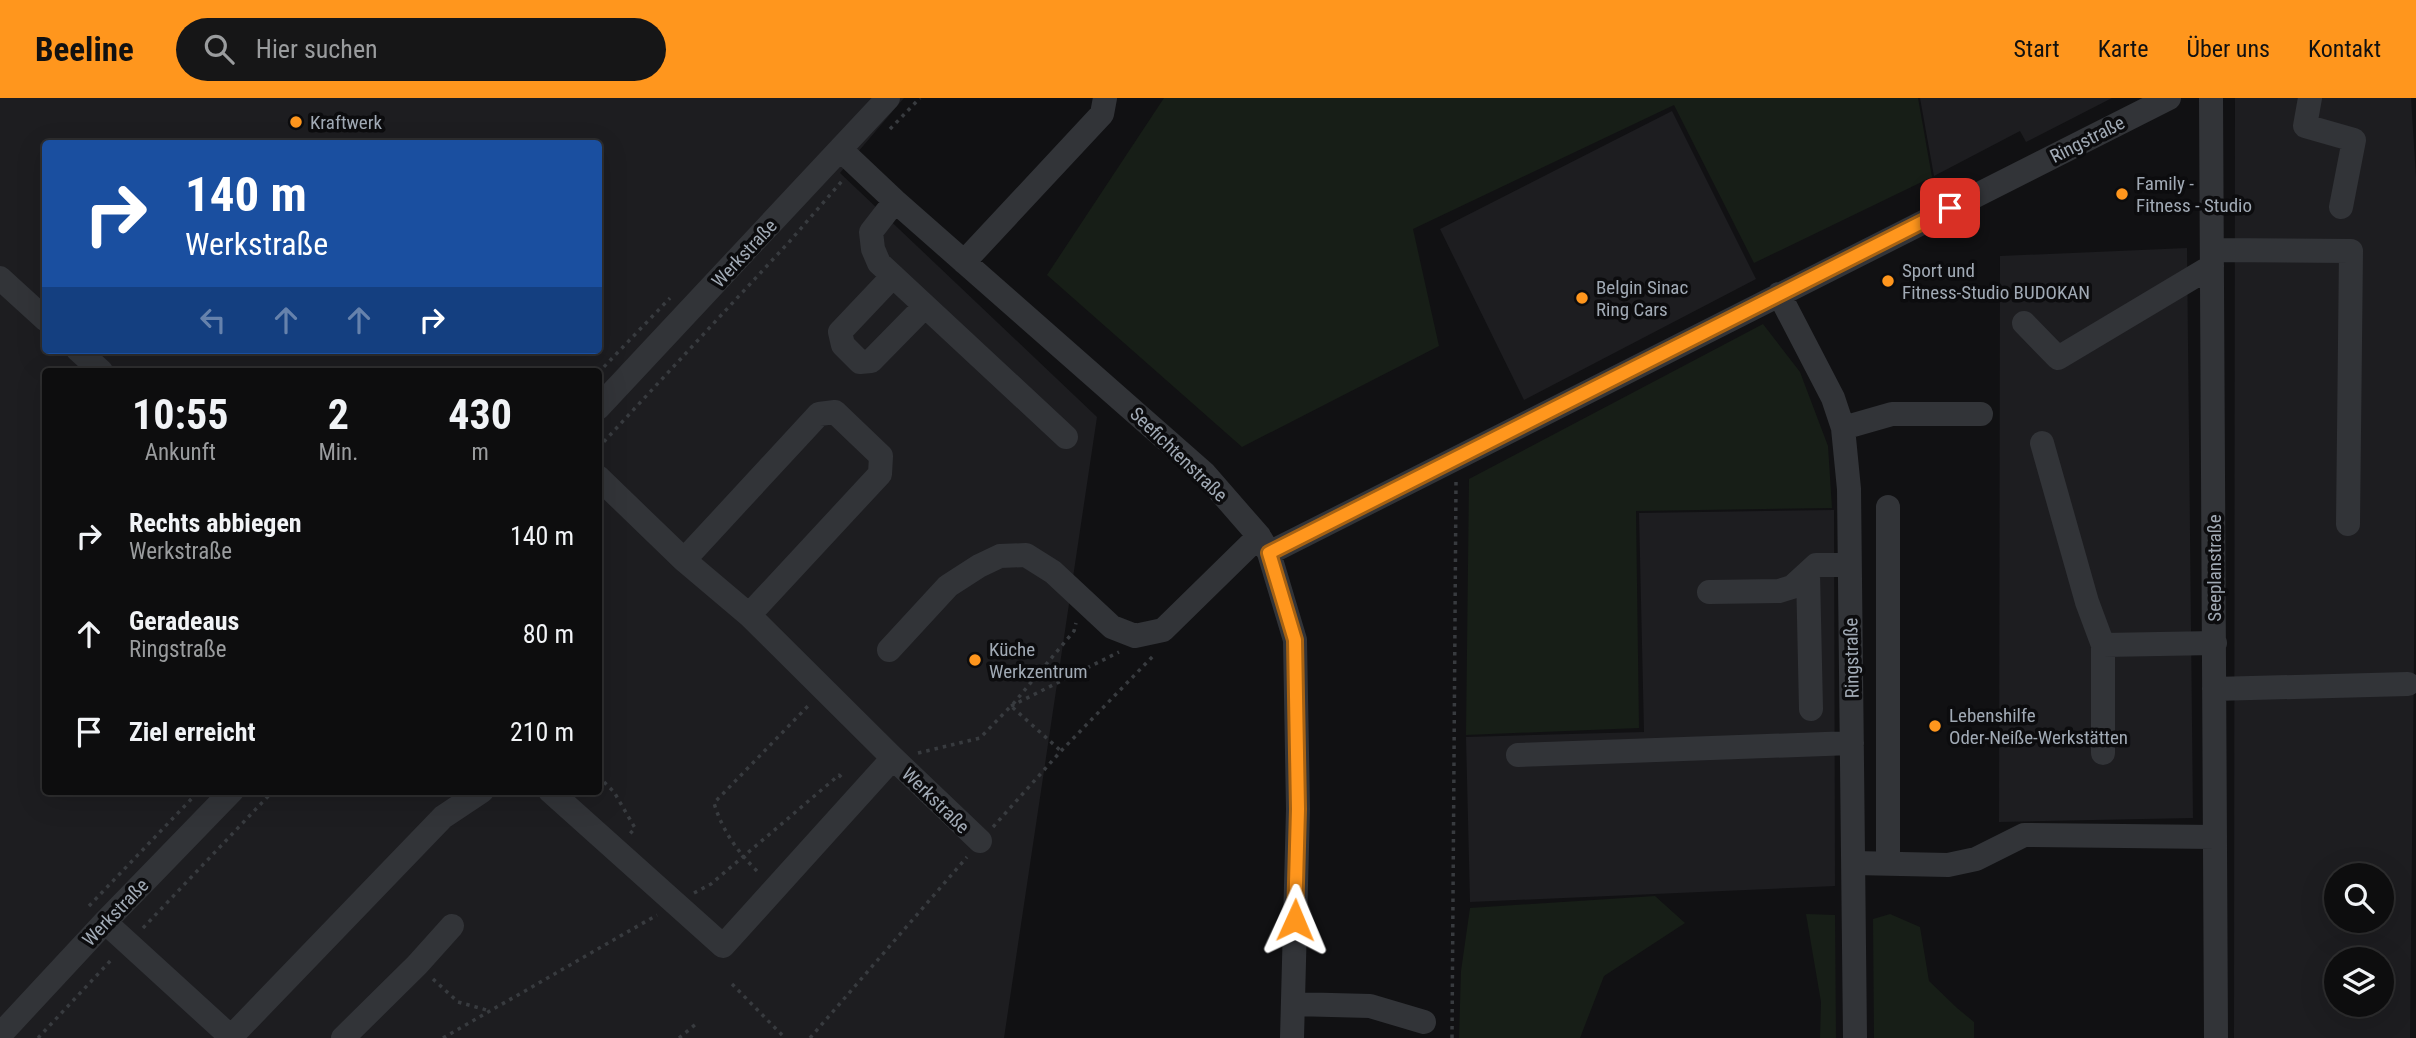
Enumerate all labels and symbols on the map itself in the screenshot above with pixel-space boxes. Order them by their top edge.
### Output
place label: Kraftwerk [310,111,383,134]
street label: Ringstraße [2046,111,2128,168]
marker: Kraftwerk [288,114,304,130]
place label: Family - Fitness - Studio [2136,172,2252,217]
pin [1920,178,1980,238]
marker: Family - Fitness - Studio [2114,186,2130,202]
street label: Werkstraße [707,214,782,292]
place label: Sport und Fitness-Studio BUDOKAN [1902,259,2090,304]
marker: Sport und Fitness-Studio BUDOKAN [1880,273,1896,289]
place label: Belgin Sinac Ring Cars [1596,276,1688,321]
marker: Belgin Sinac Ring Cars [1574,290,1590,306]
street label: Seefichtenstraße [1125,402,1232,507]
street label: Seeplanstraße [2203,514,2226,622]
street label: Ringstraße [1839,617,1864,699]
place label: Küche Werkzentrum [989,638,1088,683]
marker: Küche Werkzentrum [967,652,983,668]
place label: Lebenshilfe Oder-Neiße-Werkstätten [1949,704,2128,749]
marker: Lebenshilfe Oder-Neiße-Werkstätten [1927,718,1943,734]
street label: Werkstraße [897,763,974,838]
street label: Werkstraße [78,874,153,951]
position arrow [1258,883,1332,957]

